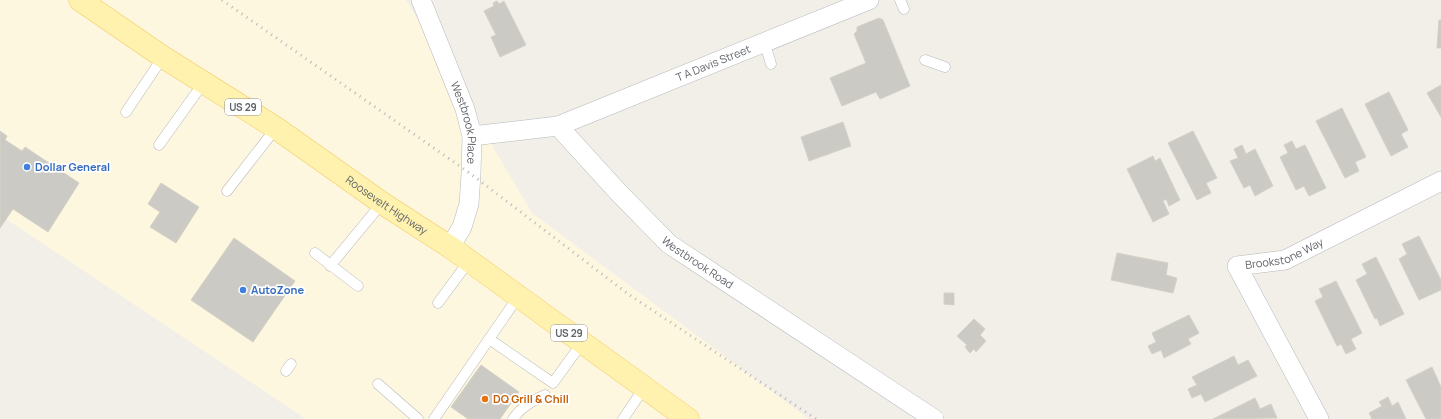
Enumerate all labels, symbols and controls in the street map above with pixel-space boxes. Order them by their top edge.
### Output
street label: T A Davis Street [673,41,753,85]
street label: Westbrook Place [448,79,480,165]
road number: US 29 [225,99,261,115]
place label: Dollar General [35,159,110,174]
marker: Dollar General [22,162,32,172]
street label: Roosevelt Highway [343,172,431,238]
street label: Westbrook Road [659,233,737,292]
street label: Brookstone Way [1244,234,1326,272]
place label: AutoZone [251,282,304,297]
marker: AutoZone [238,285,248,295]
road number: US 29 [551,325,587,341]
place label: DQ Grill & Chill [493,391,569,406]
marker: DQ Grill & Chill [480,394,490,404]

